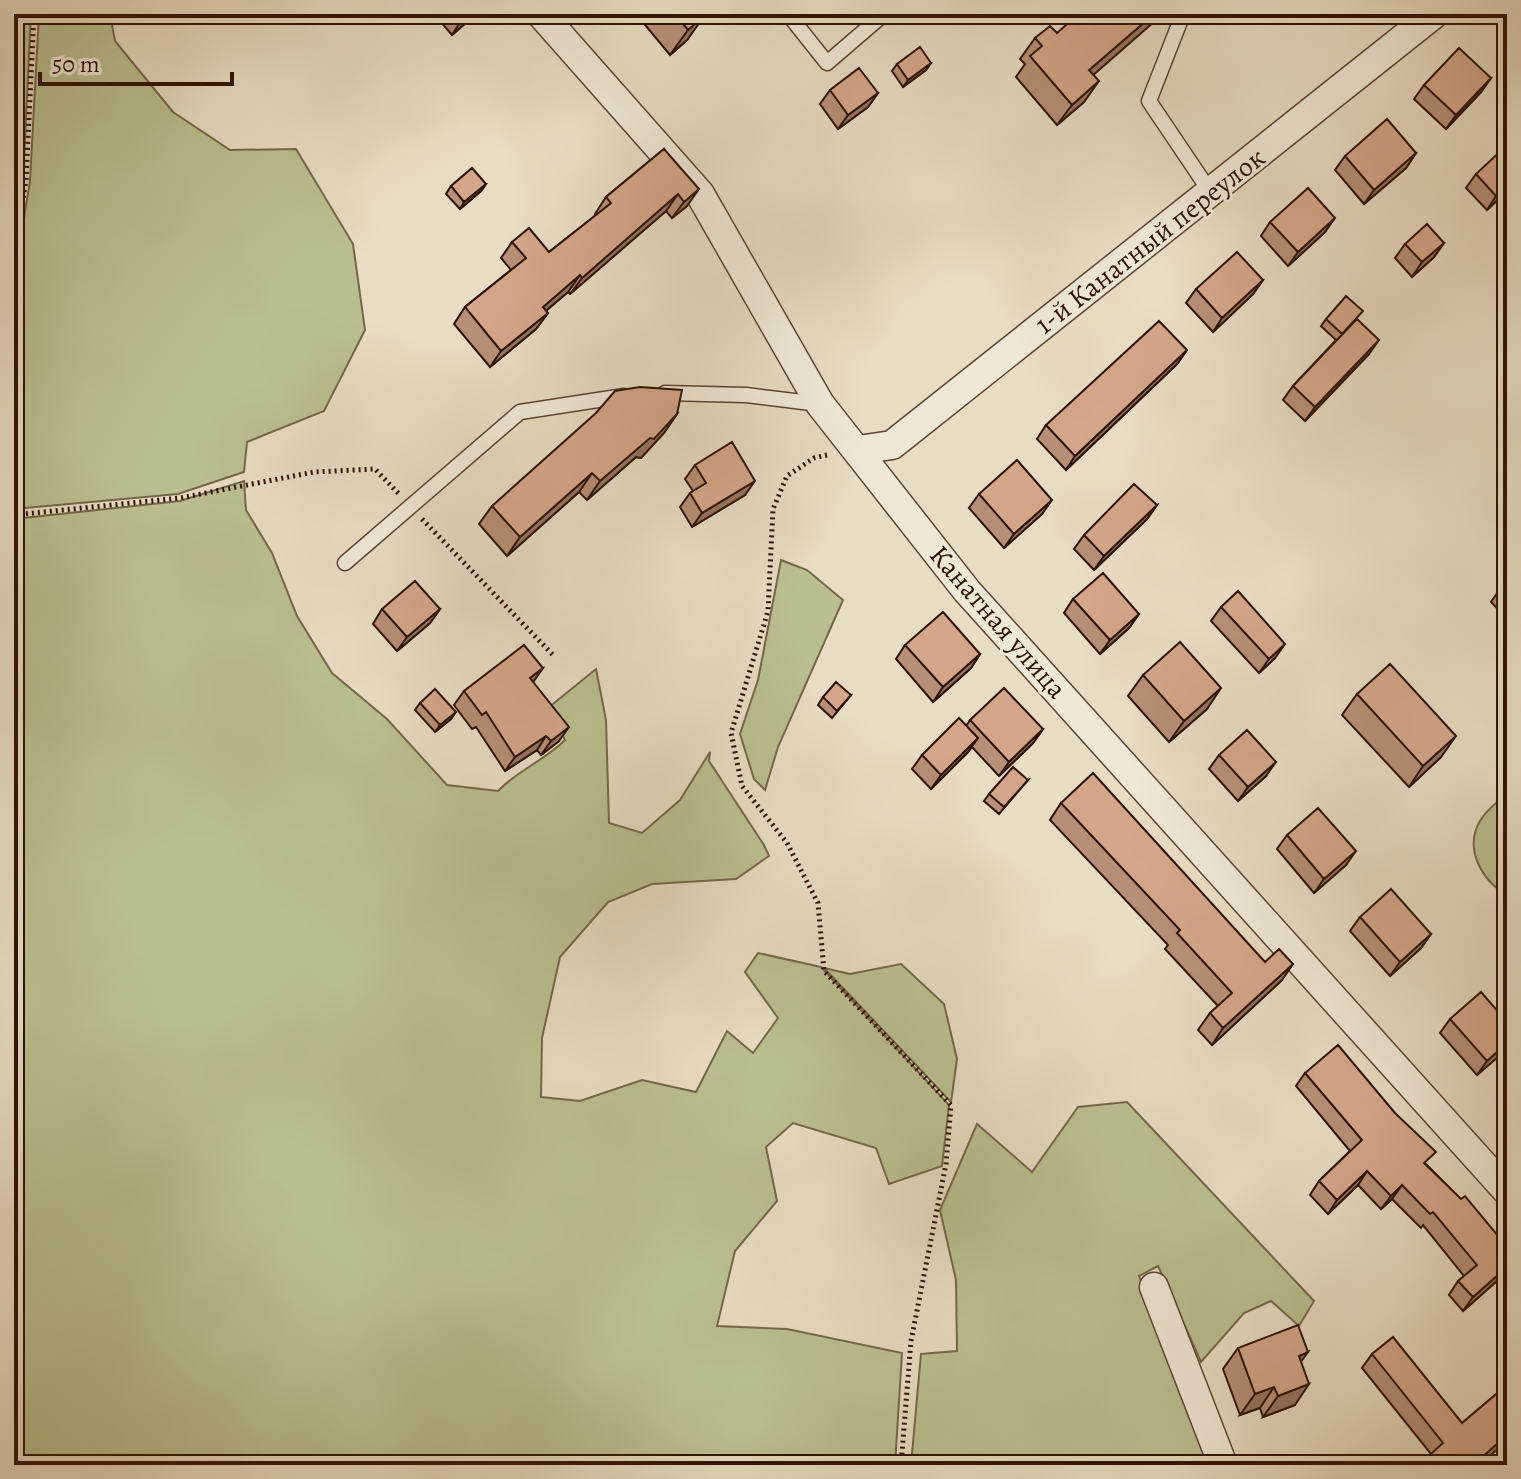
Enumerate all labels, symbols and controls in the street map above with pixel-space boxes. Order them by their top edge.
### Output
scale bar [40,36,232,86]
text: 50 m [52,48,100,80]
street label: 1-й Канатный переулок [1027,139,1273,343]
street label: Канатная улица [921,537,1075,707]

